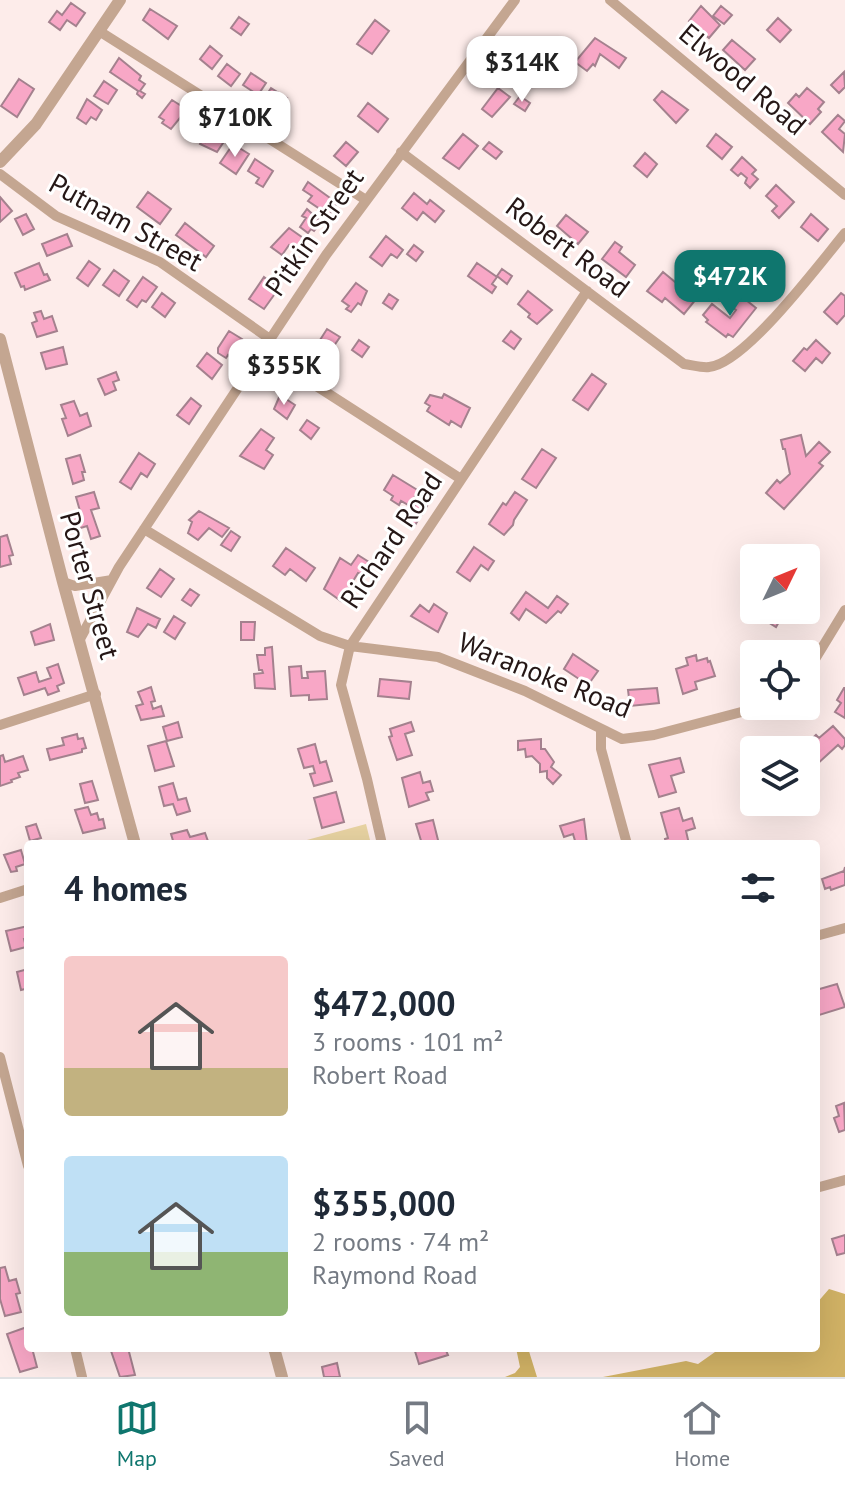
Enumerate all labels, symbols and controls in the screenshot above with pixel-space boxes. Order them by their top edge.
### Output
street label: Elwood Road [672,15,815,143]
pin: $314K [466,36,578,104]
text: $314K [484,45,560,78]
pin: $710K [179,91,291,159]
text: $710K [197,100,273,133]
street label: Pitkin Street [256,160,371,303]
street label: Putnam Street [43,164,210,279]
street label: Robert Road [499,188,638,305]
pin: $472K [674,250,786,318]
text: $472K [692,259,768,292]
pin: $355K [228,339,340,407]
text: $355K [246,348,322,381]
street label: Richard Road [331,464,450,615]
street label: Porter Street [52,507,129,663]
north arrow [740,544,820,624]
map controls [740,544,820,816]
street label: Waranoke Road [453,623,637,726]
button: locate [740,640,820,720]
button: layers [740,736,820,816]
text: 4 homes [64,866,188,910]
icon: filters [736,866,780,910]
text: $472,000 [312,981,456,1025]
icon: home [128,988,224,1084]
text: 3 rooms · 101 m² [312,1025,504,1058]
text: Robert Road [312,1058,448,1091]
text: $355,000 [312,1181,456,1225]
icon: home [128,1188,224,1284]
text: 2 rooms · 74 m² [312,1225,489,1258]
text: Raymond Road [312,1258,477,1291]
tab: Map [115,1396,159,1472]
tab: Saved [389,1396,445,1472]
tab: Home [674,1396,730,1472]

